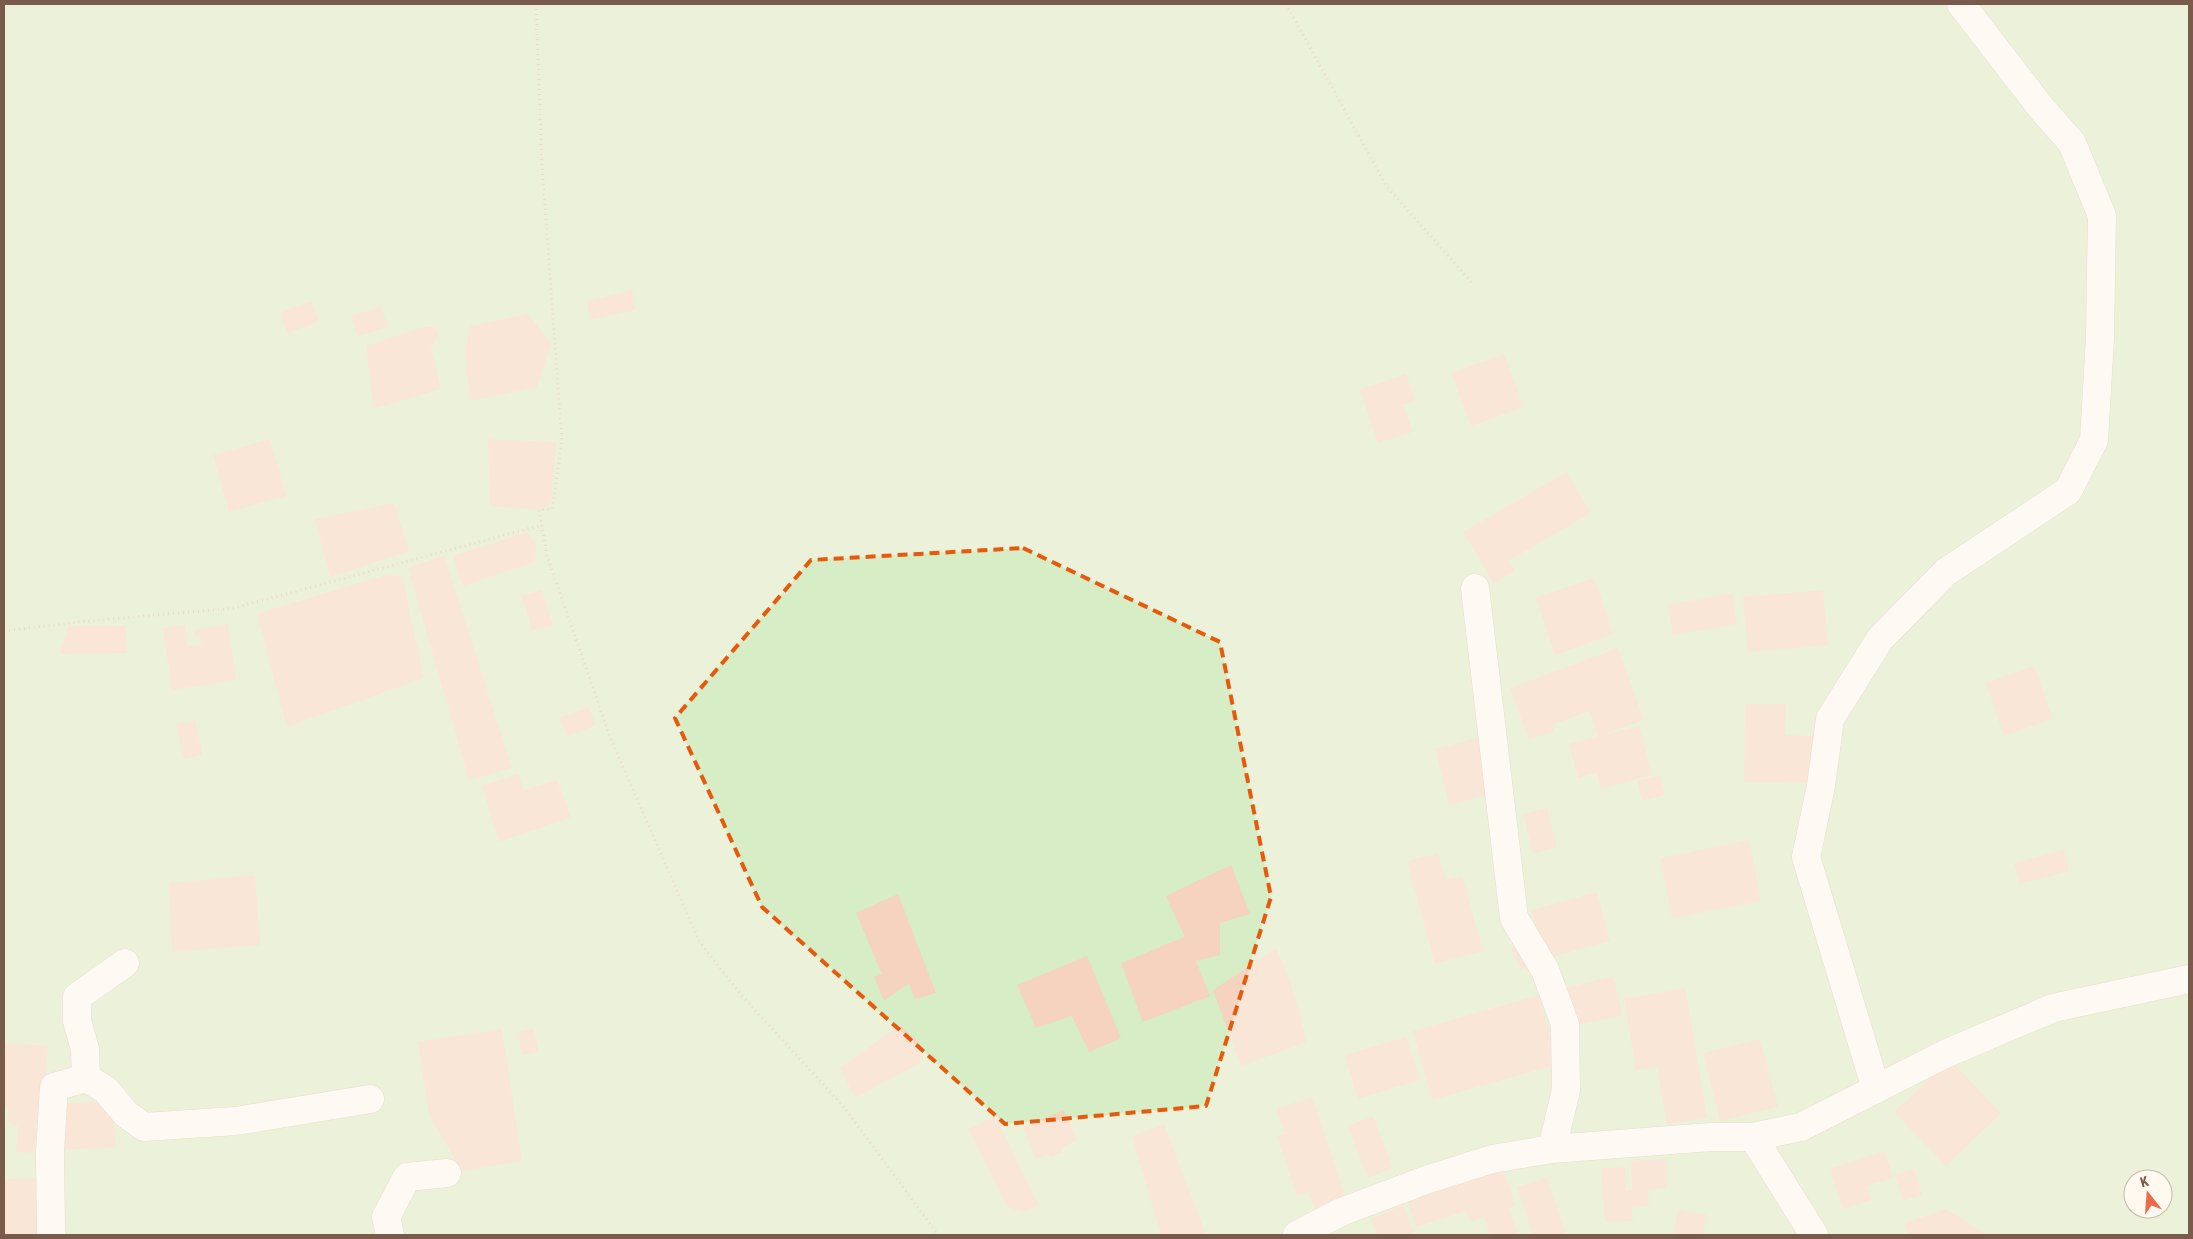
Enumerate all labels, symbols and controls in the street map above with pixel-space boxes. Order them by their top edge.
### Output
north arrow [2123,1169,2173,1219]
text: K [2138,1173,2150,1190]

